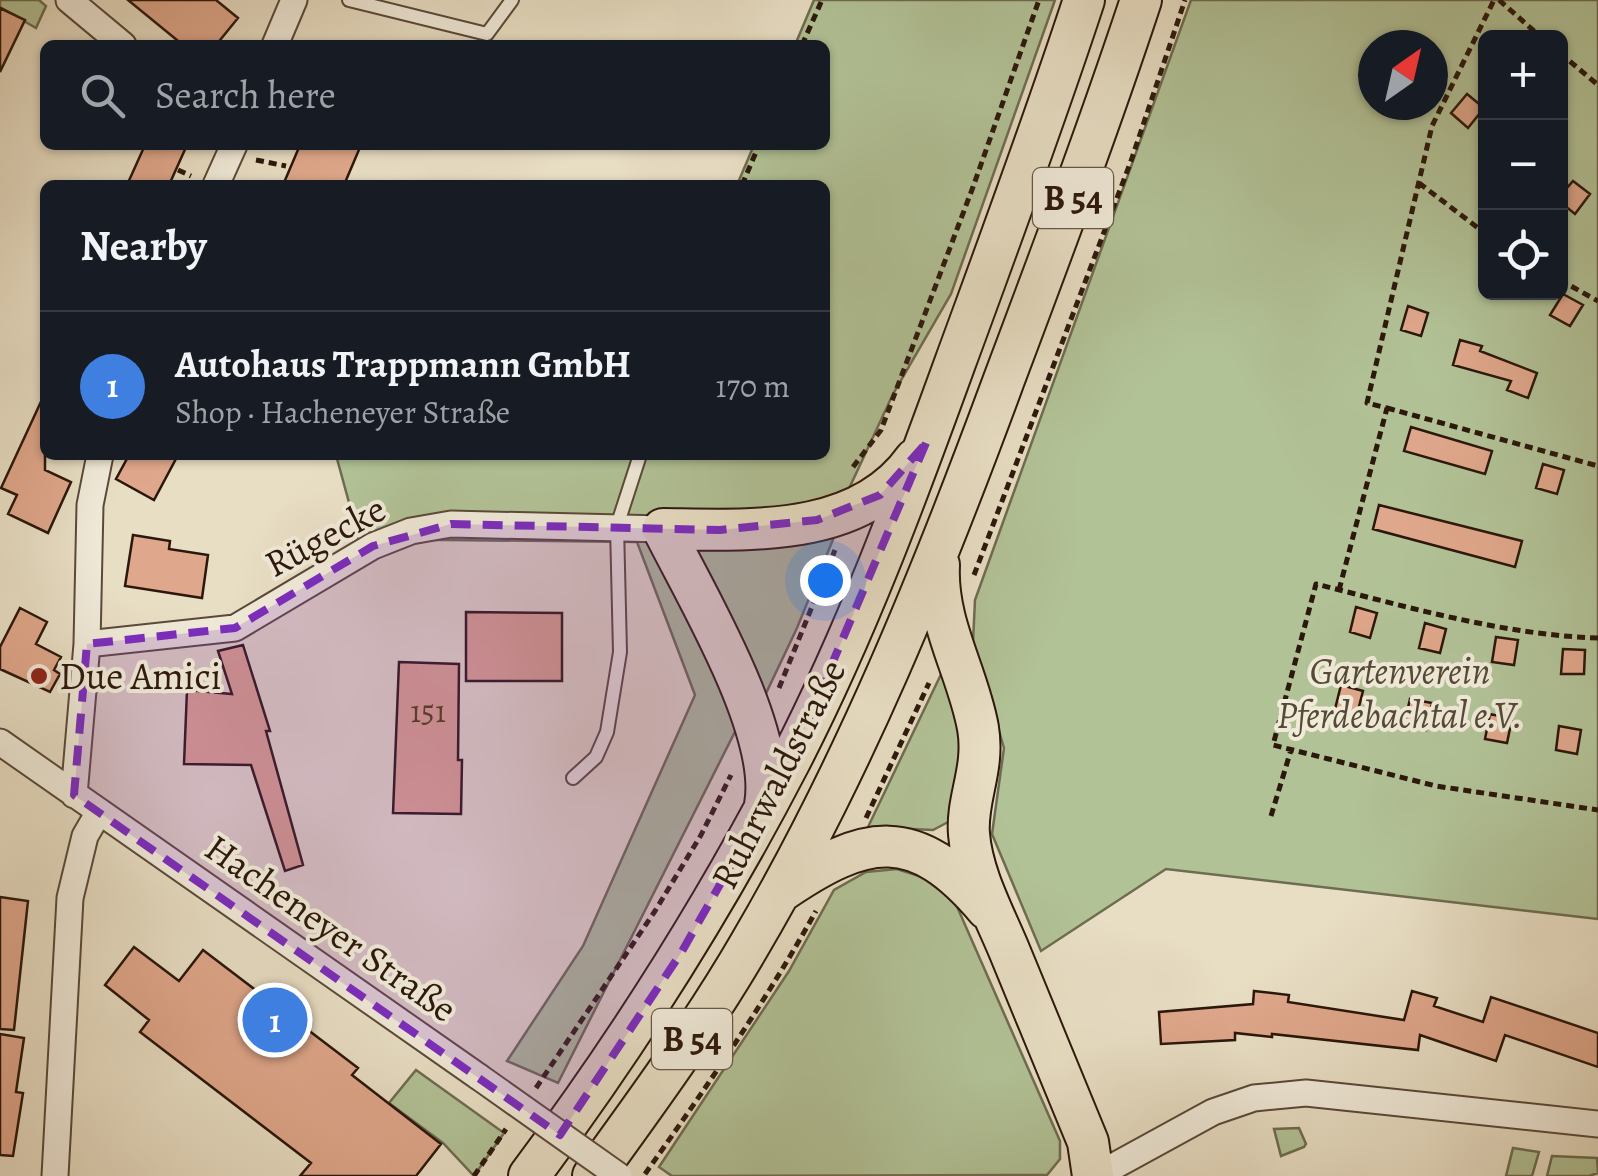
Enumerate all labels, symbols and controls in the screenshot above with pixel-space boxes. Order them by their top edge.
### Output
north arrow [1358,30,1448,120]
map controls [1478,30,1568,300]
button: + [1478,30,1568,120]
search box [40,40,830,150]
icon: search [75,68,130,123]
text: Search here [155,69,336,121]
button: − [1478,120,1568,210]
road number: B 54 [1033,168,1113,228]
button: locate [1478,210,1568,300]
text: Nearby [80,217,207,274]
text: Autohaus Trappmann GmbH [175,338,631,390]
text: 1 [107,364,118,408]
text: 170 m [716,364,790,408]
text: Shop · Hacheneyer Straße [175,390,510,434]
street label: Rügecke [255,483,395,589]
your location [800,555,851,606]
park label: Gartenverein Pferdebachtal e.V. [1277,645,1523,741]
place label: Due Amici [59,650,221,702]
street label: Ruhrwaldstraße [698,650,858,898]
marker: Due Amici [28,665,50,687]
house number: 151 [410,689,446,733]
street label: Hacheneyer Straße [195,822,467,1034]
pin: 1 [242,982,308,1058]
road number: B 54 [652,1009,732,1069]

